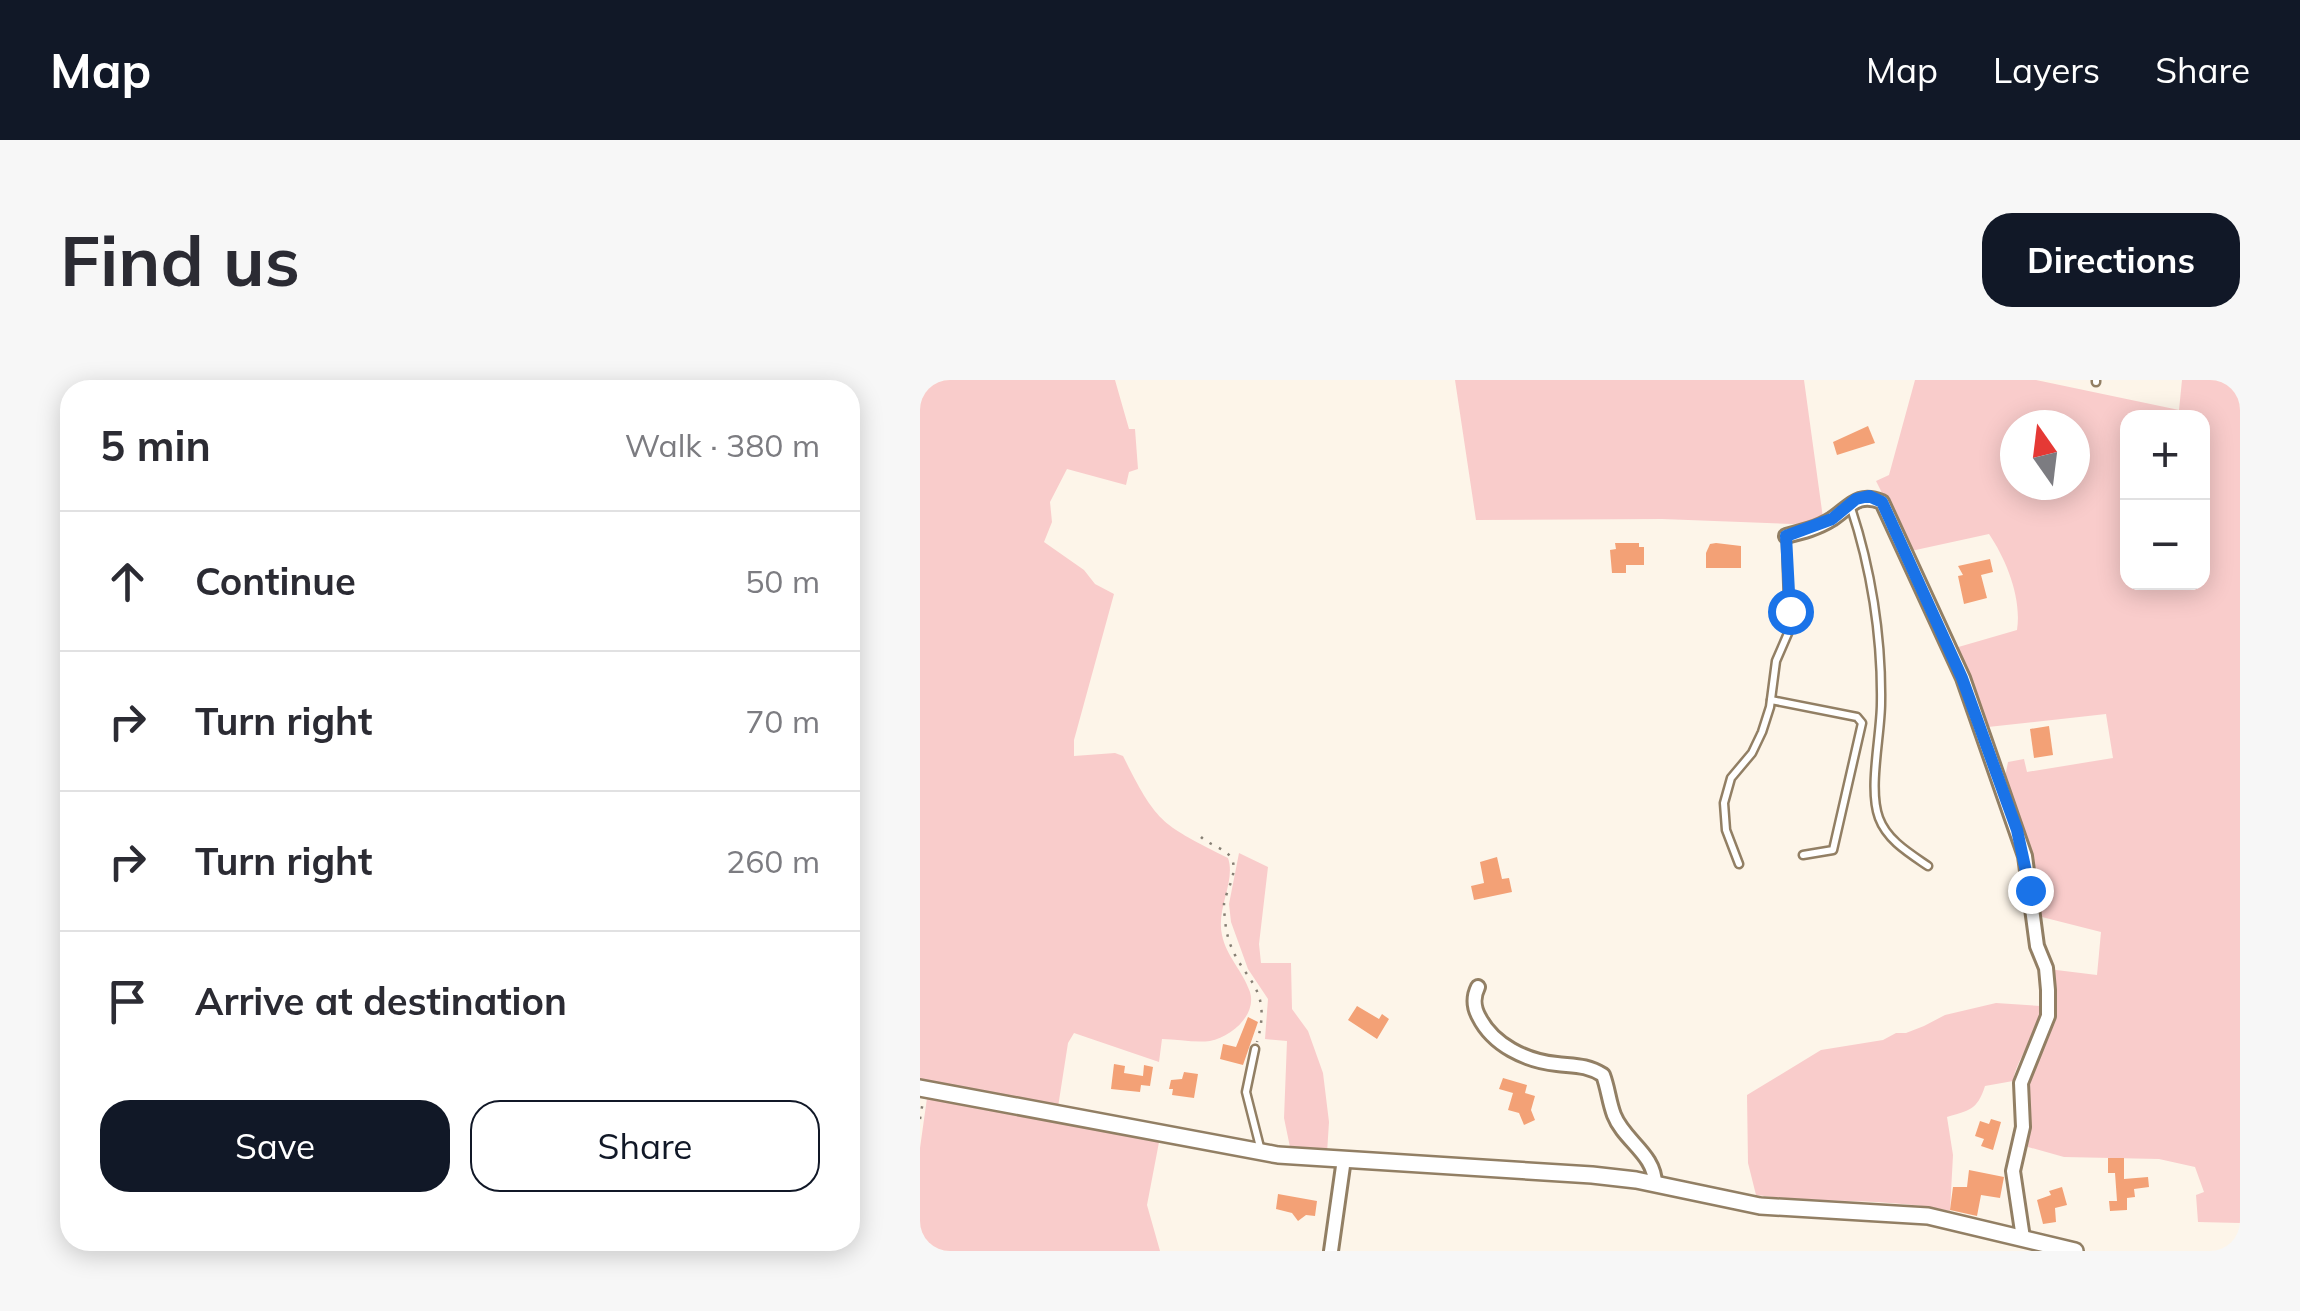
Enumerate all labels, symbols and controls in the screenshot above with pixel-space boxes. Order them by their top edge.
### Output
text: Map [50,40,151,100]
text: Map [1866,48,1938,92]
text: Layers [1993,48,2100,92]
text: Share [2155,48,2250,92]
button: Directions [1982,213,2240,307]
text: Find us [60,216,300,304]
north arrow [2000,410,2090,500]
map controls [2120,410,2210,590]
button: + [2120,410,2210,500]
text: 5 min [100,419,211,472]
text: Walk · 380 m [625,425,820,465]
button: − [2120,500,2210,590]
icon: ahead [100,554,155,609]
text: Continue [195,557,356,605]
text: 50 m [745,561,820,601]
route start [1768,589,1814,635]
icon: right [100,694,155,749]
text: Turn right [195,697,372,745]
text: 70 m [745,701,820,741]
icon: right [100,834,155,889]
text: Turn right [195,837,372,885]
text: 260 m [726,841,820,881]
route end [2008,868,2054,914]
icon: arrive [100,974,155,1029]
text: Arrive at destination [195,977,567,1025]
button: Save [100,1100,450,1192]
button: Share [470,1100,820,1192]

